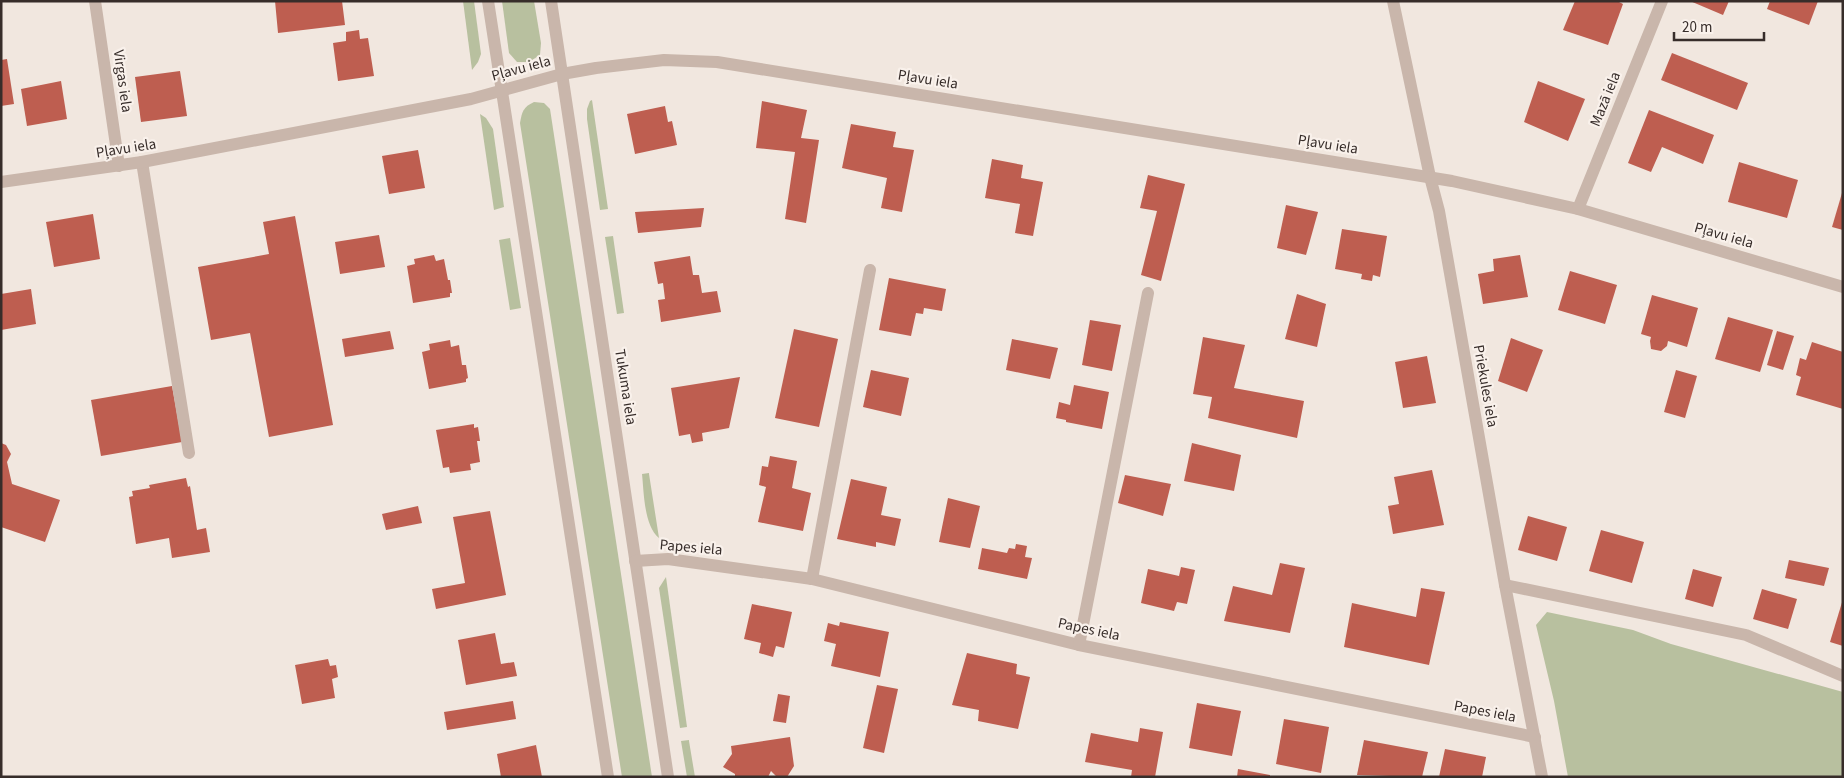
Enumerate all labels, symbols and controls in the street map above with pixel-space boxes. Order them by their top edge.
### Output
scale bar [1674,10,1764,42]
text: 20 m [1682,17,1712,38]
street label: Virgas iela [108,48,137,114]
street label: Pļavu iela [489,51,553,86]
street label: Pļavu iela [896,64,959,95]
street label: Mazā iela [1585,69,1626,130]
street label: Pļavu iela [1296,129,1359,160]
street label: Pļavu iela [95,133,158,164]
street label: Pļavu iela [1692,217,1756,254]
street label: Priekules iela [1468,343,1503,429]
street label: Tukuma iela [609,348,642,426]
street label: Papes iela [659,534,723,561]
street label: Papes iela [1056,613,1122,646]
street label: Papes iela [1452,695,1518,728]

